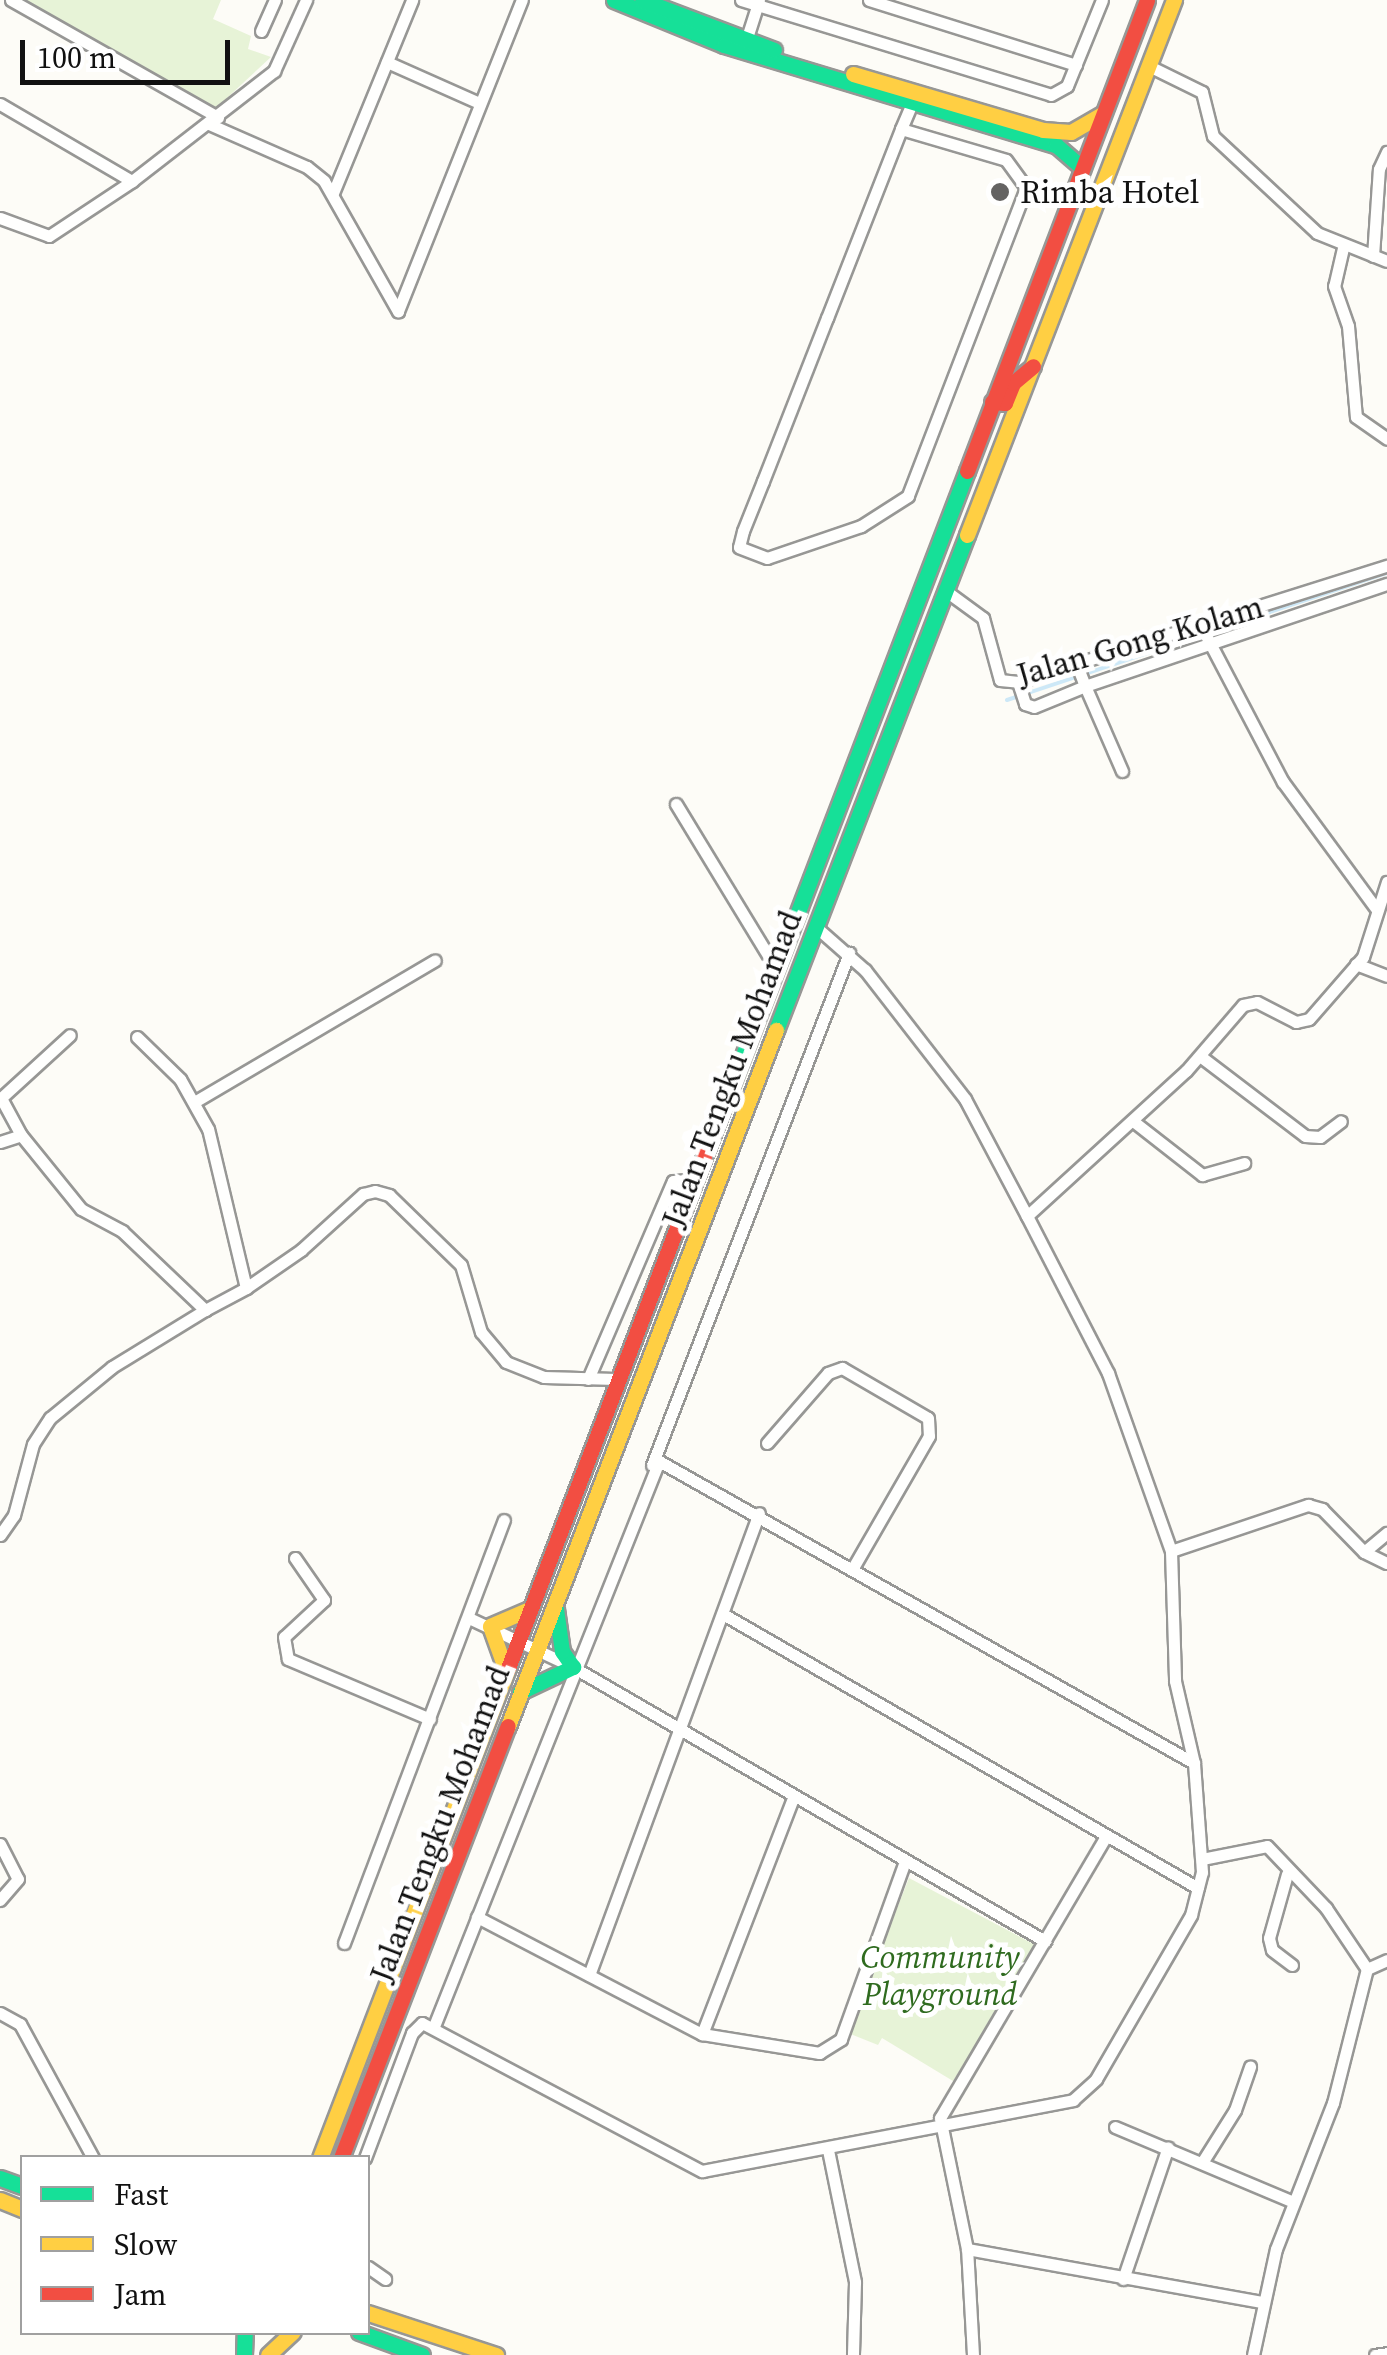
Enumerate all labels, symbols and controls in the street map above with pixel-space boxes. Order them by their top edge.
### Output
scale bar [25,20,235,82]
text: 100 m [37,37,116,78]
place label: Rimba Hotel [1020,173,1199,211]
marker: Rimba Hotel [989,181,1011,203]
street label: Jalan Gong Kolam [1012,587,1268,695]
street label: Jalan Tengku Mohamad [654,905,810,1233]
street label: Jalan Tengku Mohamad [362,1660,518,1988]
park label: Community Playground [861,1939,1019,2014]
legend [20,2155,370,2335]
text: Fast [114,2174,168,2215]
text: Slow [114,2224,177,2265]
text: Jam [114,2274,167,2315]

